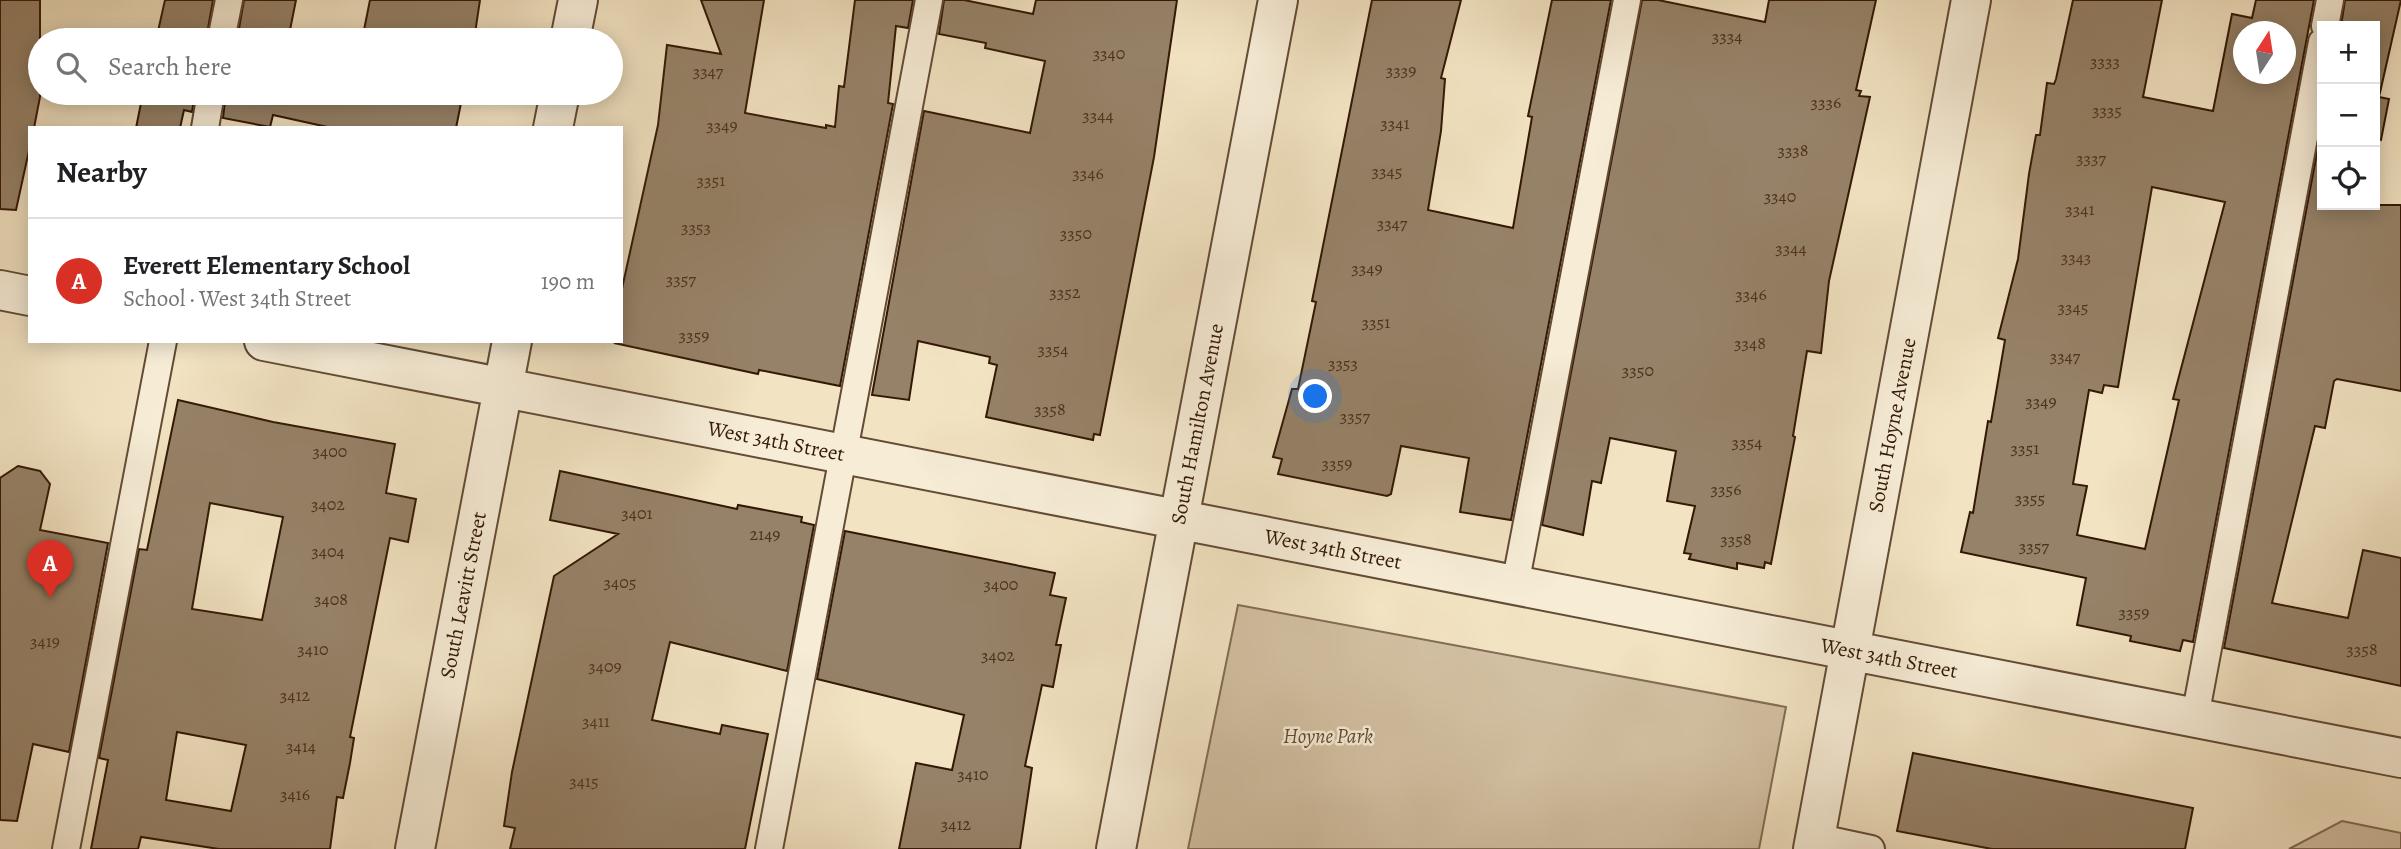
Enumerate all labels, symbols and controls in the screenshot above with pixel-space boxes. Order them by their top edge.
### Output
north arrow [2233,21,2296,84]
map controls [2317,21,2380,210]
button: + [2317,21,2380,84]
house number: 3334 [1712,24,1742,48]
search box [28,28,623,105]
house number: 3340 [1093,41,1125,65]
icon: search [52,48,90,86]
text: Search here [108,49,232,84]
house number: 3333 [2090,49,2120,73]
house number: 3339 [1386,58,1416,82]
house number: 3347 [693,59,724,83]
button: − [2317,84,2380,147]
house number: 3336 [1811,90,1841,114]
house number: 3335 [2092,98,2122,122]
house number: 3344 [1082,103,1114,127]
house number: 3341 [1380,111,1410,135]
house number: 3349 [706,113,738,137]
house number: 3338 [1777,138,1809,162]
house number: 3337 [2076,146,2106,170]
button: locate [2317,147,2380,210]
text: Nearby [56,152,147,192]
house number: 3345 [1372,159,1402,183]
house number: 3346 [1072,161,1104,185]
house number: 3351 [697,168,725,192]
house number: 3340 [1764,184,1796,208]
house number: 3341 [2065,197,2095,221]
house number: 3347 [1377,211,1408,235]
house number: 3353 [681,215,711,239]
house number: 3350 [1060,221,1092,245]
house number: 3344 [1775,236,1807,260]
house number: 3343 [2061,245,2091,269]
text: Everett Elementary School [123,248,410,283]
house number: 3349 [1351,256,1383,280]
text: A [72,266,86,297]
text: 190 m [541,266,595,297]
house number: 3357 [666,267,697,291]
house number: 3352 [1049,280,1081,304]
house number: 3346 [1735,282,1767,306]
text: School · West 34th Street [123,283,351,314]
house number: 3345 [2058,295,2088,319]
house number: 3351 [1362,310,1390,334]
street label: South Hamilton Avenue [1164,321,1230,527]
house number: 3359 [679,323,709,347]
house number: 3348 [1734,331,1766,355]
street label: South Hoyne Avenue [1861,335,1923,515]
house number: 3354 [1038,337,1068,361]
house number: 3347 [2050,344,2081,368]
house number: 3353 [1328,351,1358,375]
house number: 3350 [1622,358,1654,382]
your location [1298,379,1332,413]
house number: 3349 [2025,389,2057,413]
house number: 3358 [1034,397,1066,421]
house number: 3357 [1340,404,1371,428]
street label: West 34th Street [704,414,847,468]
house number: 3354 [1732,430,1762,454]
house number: 3351 [2011,436,2039,460]
house number: 3400 [313,439,347,463]
house number: 3359 [1322,451,1352,475]
house number: 3356 [1710,477,1742,501]
house number: 3355 [2015,486,2045,510]
house number: 3402 [311,492,345,516]
house number: 3401 [621,501,653,525]
street label: South Leavitt Street [433,509,493,681]
house number: 2149 [749,522,781,546]
street label: West 34th Street [1261,522,1404,576]
house number: 3358 [1720,527,1752,551]
house number: 3357 [2019,534,2050,558]
house number: 3404 [311,539,345,563]
pin: A [27,540,73,598]
house number: 3405 [604,570,636,594]
house number: 3400 [984,572,1018,596]
house number: 3408 [314,587,348,611]
house number: 3359 [2119,600,2149,624]
house number: 3419 [30,629,60,653]
street label: West 34th Street [1817,631,1960,685]
house number: 3410 [297,637,329,661]
house number: 3358 [2346,637,2378,661]
house number: 3402 [981,643,1015,667]
house number: 3409 [588,654,622,678]
house number: 3412 [280,683,311,707]
house number: 3411 [582,709,610,733]
park label: Hoyne Park [1283,722,1373,750]
house number: 3414 [286,734,316,758]
house number: 3410 [957,762,989,786]
house number: 3415 [569,769,599,793]
house number: 3416 [280,782,310,806]
house number: 3412 [941,812,972,836]

